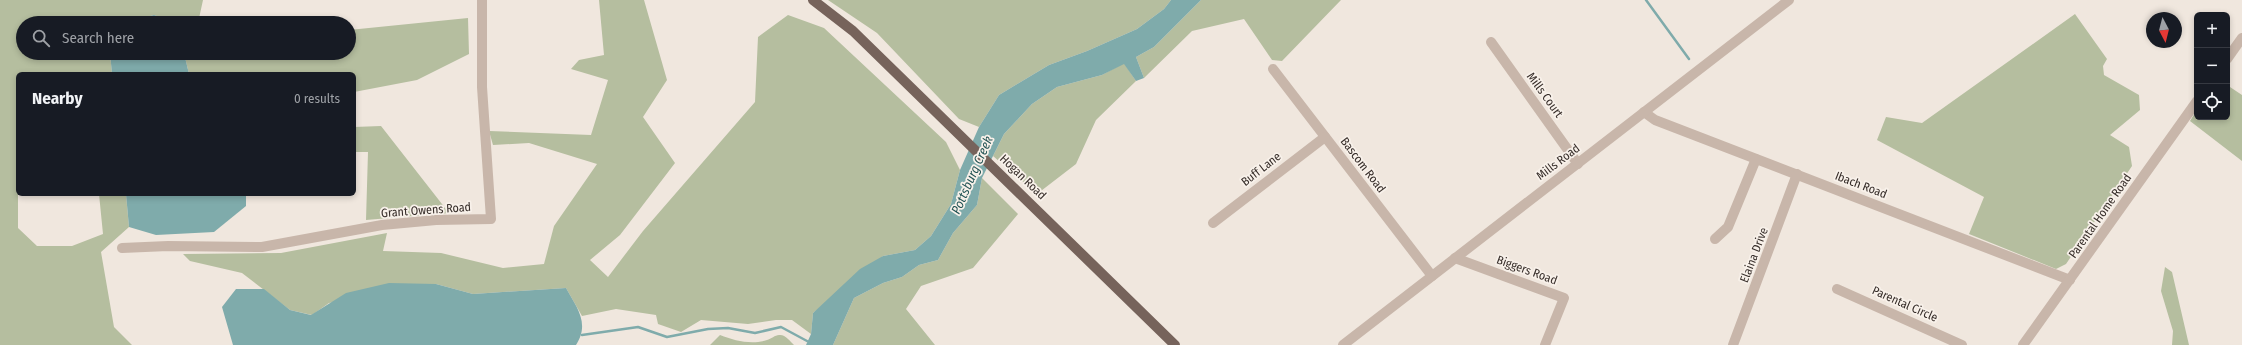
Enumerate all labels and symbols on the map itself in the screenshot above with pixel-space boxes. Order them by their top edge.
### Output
north arrow [2146,12,2182,48]
street label: Mills Court [1524,70,1566,120]
water label: Pottsburg Creek [948,133,996,216]
street label: Bascom Road [1338,135,1388,195]
street label: Mills Road [1534,141,1582,183]
street label: Buff Lane [1238,149,1284,189]
street label: Hogan Road [997,152,1049,202]
street label: Ibach Road [1833,169,1889,201]
street label: Parental Home Road [2066,171,2134,261]
street label: Grant Owens Road [381,200,471,220]
street label: Elaina Drive [1737,225,1771,285]
street label: Biggers Road [1495,253,1559,287]
street label: Parental Circle [1870,283,1940,325]

